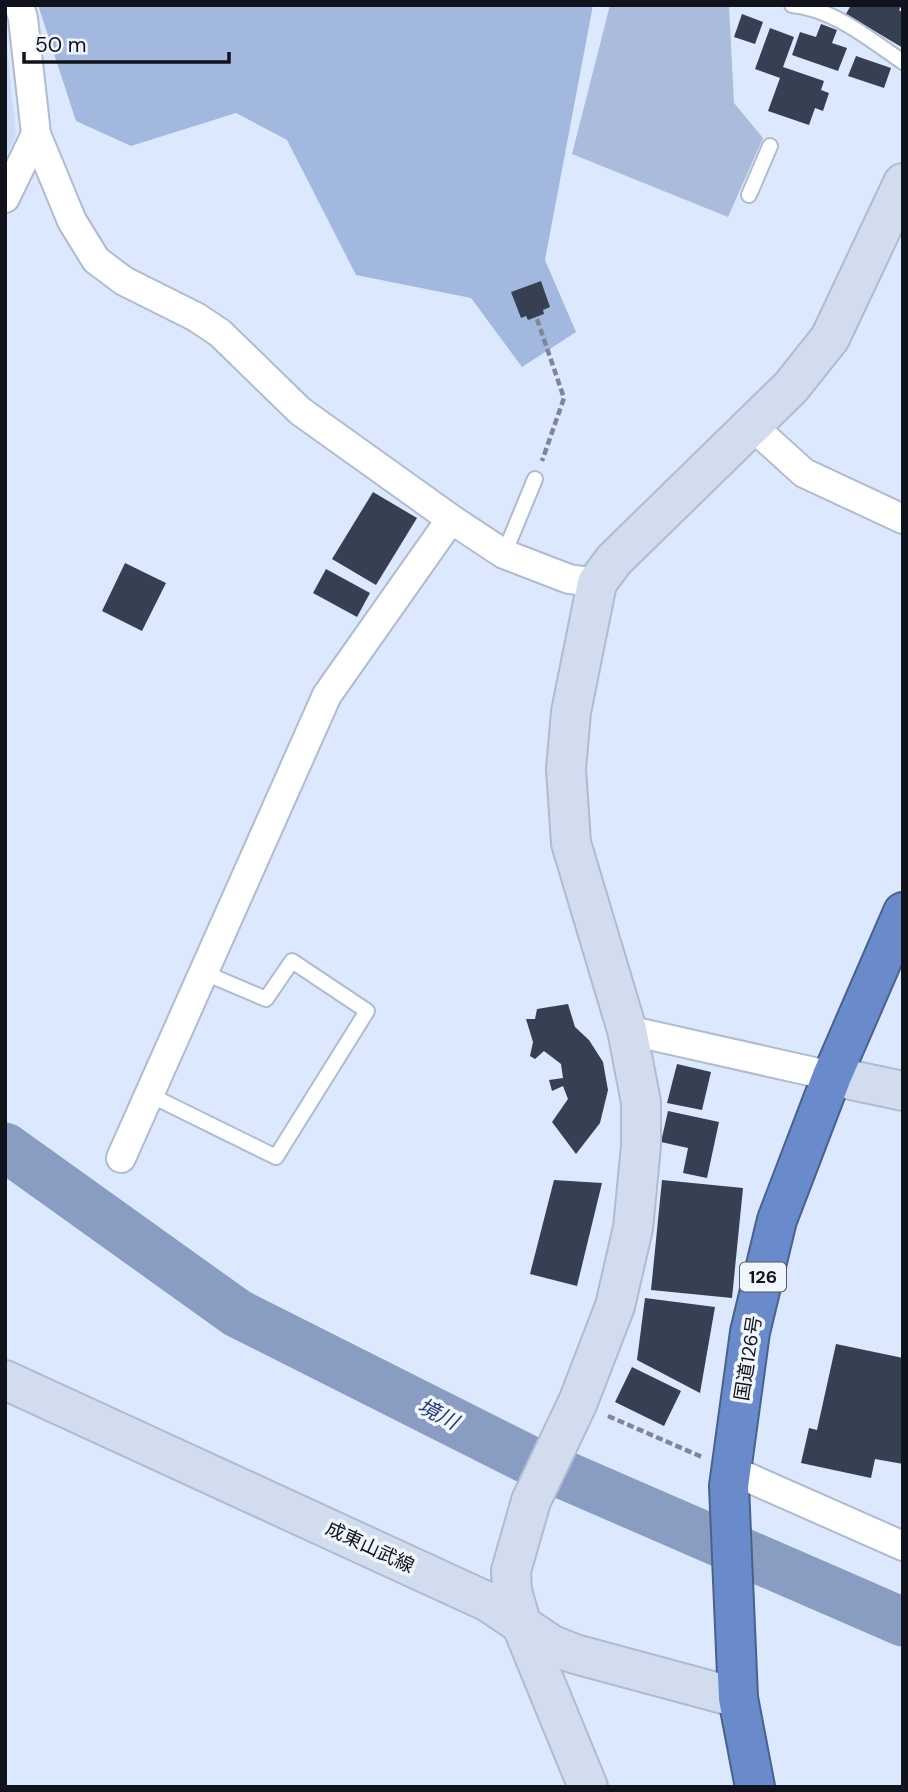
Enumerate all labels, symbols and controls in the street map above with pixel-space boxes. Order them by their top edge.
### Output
scale bar [24,21,229,65]
text: 50 m [35,31,86,59]
road number: 126 [740,1262,786,1292]
street label: 国道126号 [729,1314,767,1402]
water label: 境川 [413,1392,465,1437]
street label: 成東山武線 [322,1516,418,1578]

